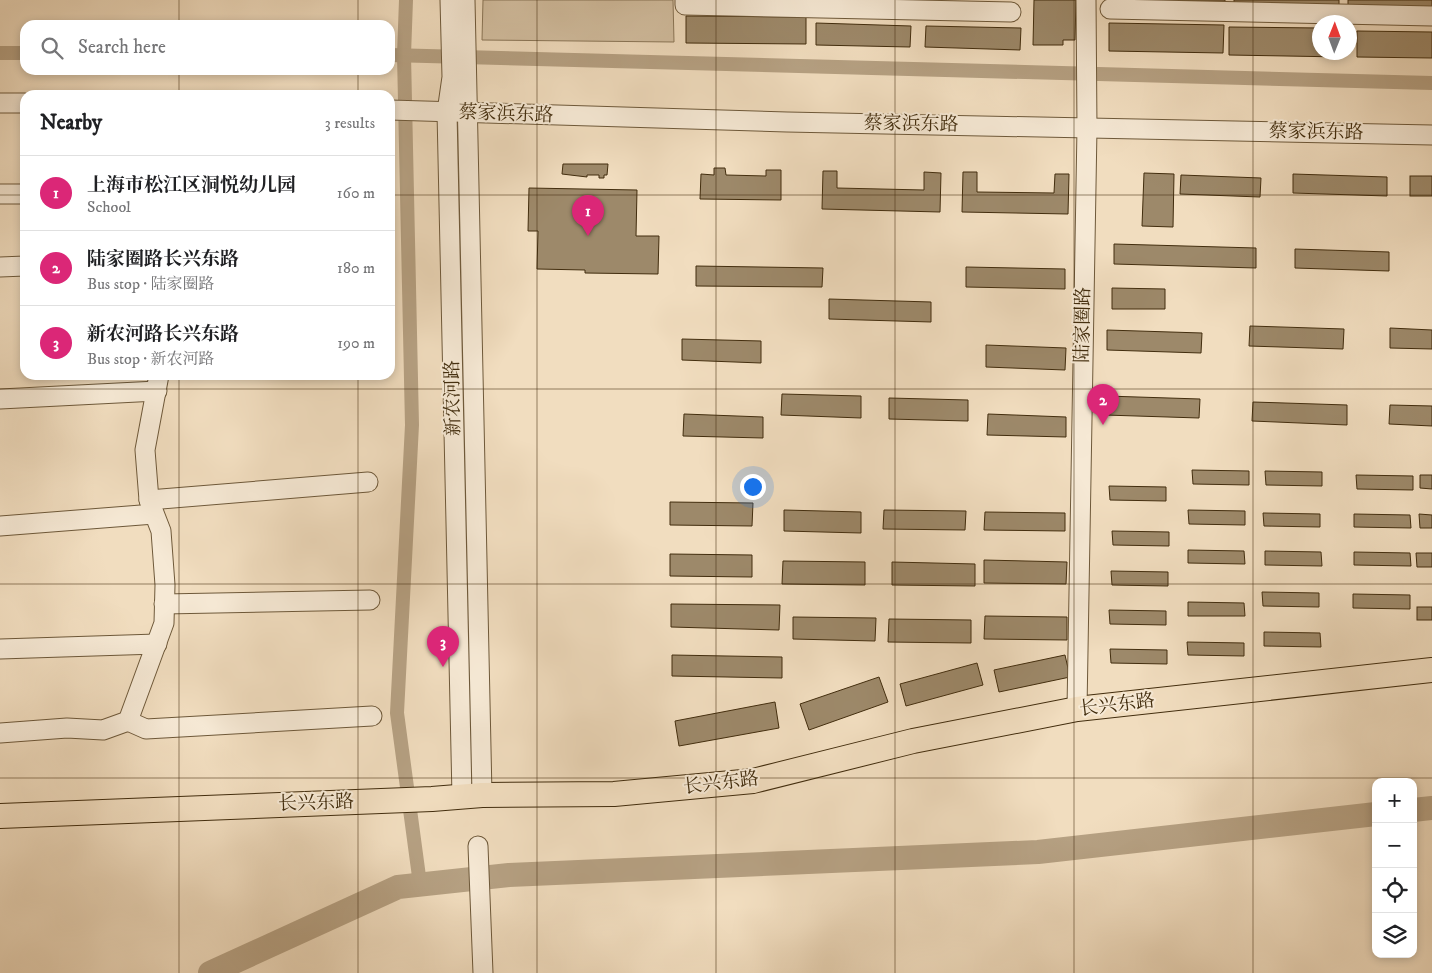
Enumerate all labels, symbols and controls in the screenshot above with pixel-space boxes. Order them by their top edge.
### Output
north arrow [1312,15,1357,60]
search box [20,20,395,75]
icon: search [38,34,66,62]
text: Search here [78,36,166,59]
street label: 蔡家浜东路 [458,101,554,127]
text: Nearby [40,110,102,136]
street label: 蔡家浜东路 [863,112,959,136]
text: 3 results [325,113,375,133]
street label: 蔡家浜东路 [1268,120,1364,144]
text: 上海市松江区洞悦幼儿园 [87,174,296,197]
text: 1 [53,183,59,203]
text: 160 m [337,183,375,203]
pin: 1 [572,195,604,236]
text: School [87,197,131,217]
text: 陆家圈路长兴东路 [87,248,239,271]
text: 2 [52,258,60,278]
text: 180 m [337,258,375,278]
text: Bus stop · 陆家圈路 [87,274,215,294]
street label: 陆家圈路 [1071,287,1095,363]
text: 新农河路长兴东路 [87,323,239,346]
text: 3 [53,333,59,353]
text: 190 m [337,333,375,353]
text: Bus stop · 新农河路 [87,349,215,369]
street label: 新农河路 [441,360,465,436]
pin: 2 [1087,384,1119,425]
your location [740,474,766,500]
pin: 3 [427,626,459,667]
street label: 长兴东路 [1078,689,1156,721]
street label: 长兴东路 [682,767,760,799]
map controls [1372,778,1417,958]
button: + [1372,778,1417,823]
street label: 长兴东路 [278,790,354,816]
button: − [1372,823,1417,868]
button: locate [1372,868,1417,913]
button: layers [1372,913,1417,958]

